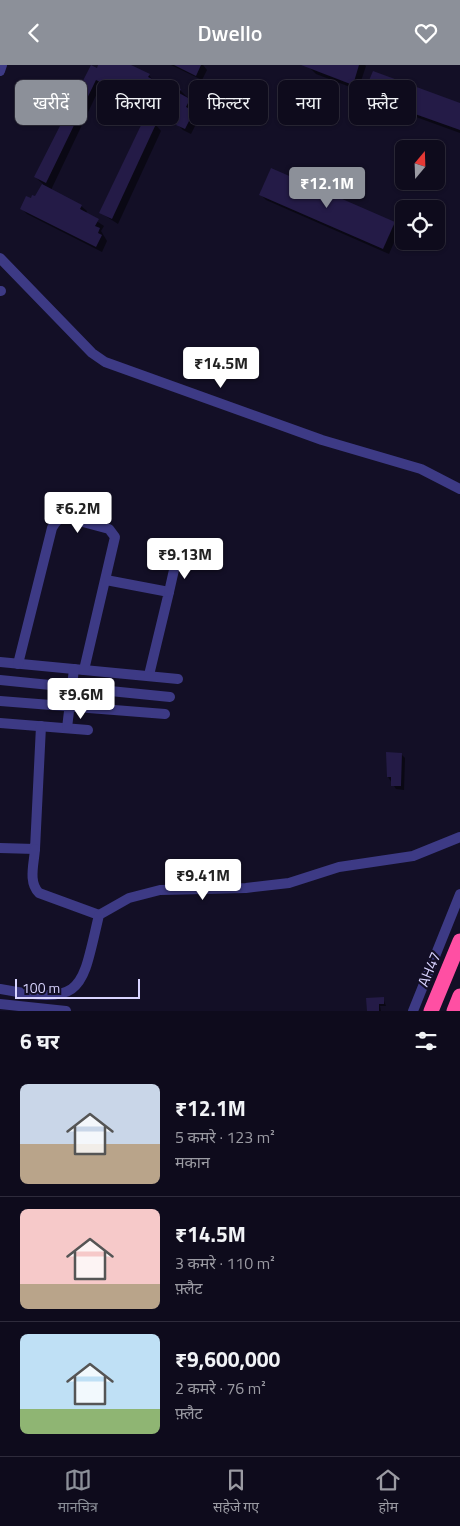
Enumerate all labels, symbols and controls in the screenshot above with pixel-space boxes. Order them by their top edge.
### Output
text: Dwello [198,16,262,50]
icon: back [20,19,48,47]
icon: heart [412,19,440,47]
chip: खरीदें [15,80,87,125]
chip: किराया [97,80,179,125]
chip: फ़िल्टर [189,80,268,125]
chip: नया [278,80,339,125]
chip: फ़्लैट [349,80,416,125]
north arrow [395,140,445,190]
map controls [395,140,445,250]
pin: ₹12.1M [286,167,368,209]
text: ₹12.1M [300,171,354,195]
button: locate [395,200,445,250]
pin: ₹14.5M [180,347,262,389]
text: ₹14.5M [194,351,248,375]
pin: ₹6.2M [43,491,113,534]
text: ₹6.2M [56,496,100,520]
pin: ₹9.13M [144,537,226,580]
text: ₹9.13M [158,542,212,566]
pin: ₹9.6M [46,677,116,720]
text: ₹9.6M [59,682,103,706]
pin: ₹9.41M [162,859,244,901]
text: ₹9.41M [176,863,230,887]
street label: AH47 [411,948,447,990]
scale bar [15,976,140,999]
text: 100 m [22,977,60,998]
text: 6 घर [20,1025,59,1057]
icon: filters [412,1027,440,1055]
text: ₹12.1M [175,1092,246,1124]
icon: home [60,1104,120,1164]
text: 5 कमरे · 123 m² [175,1125,275,1149]
text: मकान [175,1150,210,1174]
text: ₹14.5M [175,1218,246,1250]
icon: home [60,1229,120,1289]
text: 3 कमरे · 110 m² [175,1251,275,1275]
text: फ़्लैट [175,1276,203,1300]
text: ₹9,600,000 [175,1343,280,1375]
icon: home [60,1354,120,1414]
text: 2 कमरे · 76 m² [175,1376,266,1400]
text: फ़्लैट [175,1401,203,1425]
tab: मानचित्र [58,1466,98,1518]
tab: सहेजे गए [213,1466,259,1518]
tab: होम [374,1466,402,1518]

